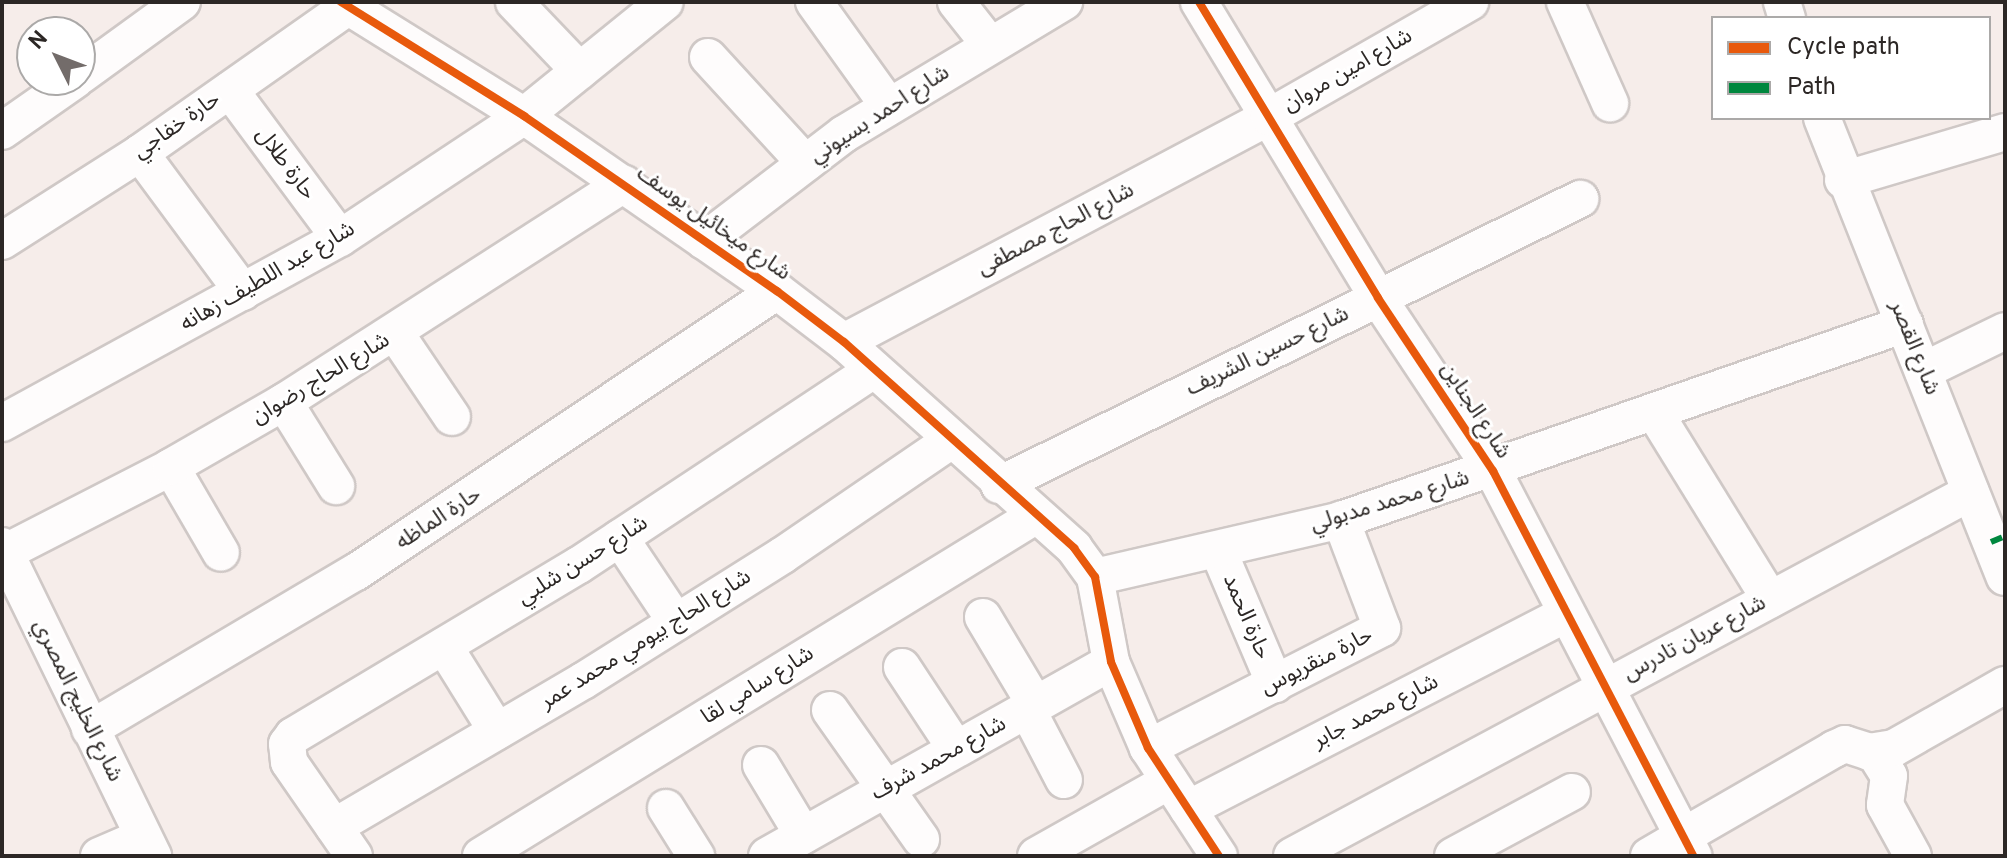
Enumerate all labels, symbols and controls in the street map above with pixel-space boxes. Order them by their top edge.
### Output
north arrow [16,16,96,96]
legend [1711,16,1991,120]
street label: شارع امين مروان [1279,23,1417,119]
text: N [24,26,55,56]
text: Cycle path [1787,33,1900,63]
street label: شارع احمد بسيوني [805,60,955,170]
text: Path [1787,73,1836,103]
street label: حارة خفاجي [128,86,226,166]
street label: حارة طلال [249,123,321,205]
street label: شارع ميخائيل يوسف [631,161,795,287]
street label: شارع الحاج مصطفى [973,178,1139,282]
street label: شارع عبد اللطيف زهانه [176,216,360,338]
street label: شارع القصر [1883,297,1945,399]
street label: شارع حسين الشريف [1182,301,1354,403]
street label: شارع الحاج رضوان [247,327,395,431]
street label: شارع الجناين [1434,358,1516,464]
street label: شارع محمد مدبولي [1307,465,1473,539]
street label: حارة الماظه [391,482,487,556]
street label: شارع حسن شلبي [513,510,653,612]
street label: شارع الحاج بيومي محمد عمر [536,564,756,716]
street label: حارة الحمد [1216,570,1276,664]
street label: شارع عريان تادرس [1619,590,1771,688]
street label: شارع الخليج المصري [26,616,128,786]
street label: حارة منقريوس [1257,622,1377,702]
street label: شارع سامي لقا [697,641,819,731]
street label: شارع محمد جابر [1309,669,1443,755]
street label: شارع محمد شرف [867,711,1011,807]

